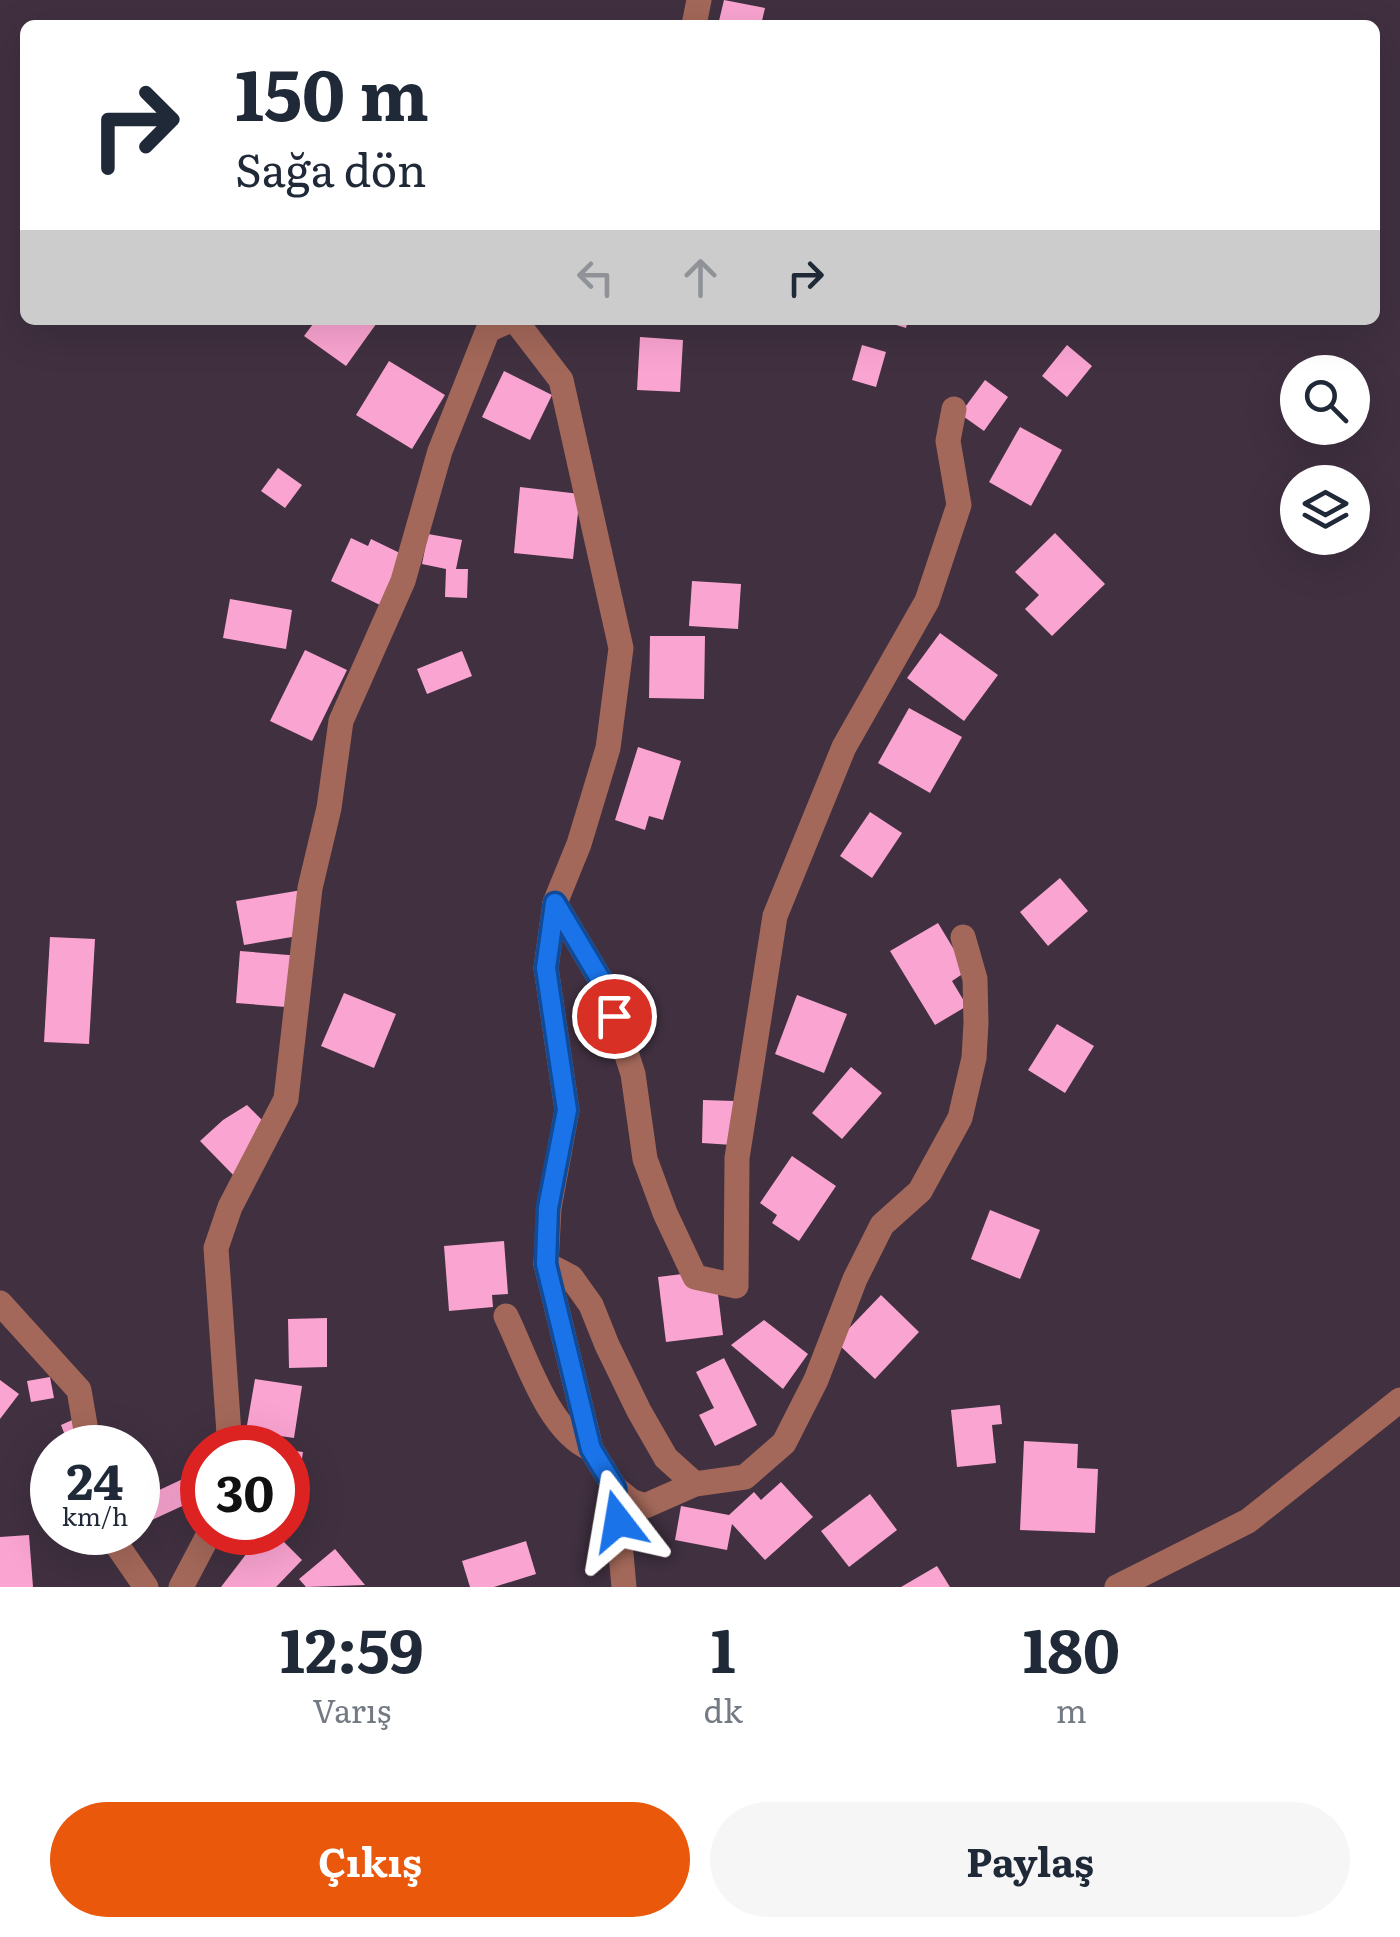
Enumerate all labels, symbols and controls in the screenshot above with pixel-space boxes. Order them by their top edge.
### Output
text: 150 m [235,39,429,143]
icon: right [70,60,200,190]
text: Sağa dön [235,134,426,201]
icon: left [568,250,623,305]
icon: ahead [673,250,728,305]
icon: right [778,250,833,305]
map controls [1280,355,1370,555]
button: search [1280,355,1370,445]
button: layers [1280,465,1370,555]
pin [572,974,657,1059]
icon: arrive [587,989,642,1044]
speed limit sign: 30 [180,1425,310,1555]
text: 24 [66,1441,123,1515]
position arrow [566,1469,670,1573]
text: km/h [62,1497,128,1534]
text: 12:59 [280,1602,424,1691]
text: 1 [711,1602,736,1691]
text: 180 [1023,1602,1120,1691]
text: Varış [313,1685,391,1733]
text: dk [704,1685,743,1733]
text: m [1056,1685,1087,1733]
button: Çıkış [50,1802,690,1917]
button: Paylaş [710,1802,1350,1917]

